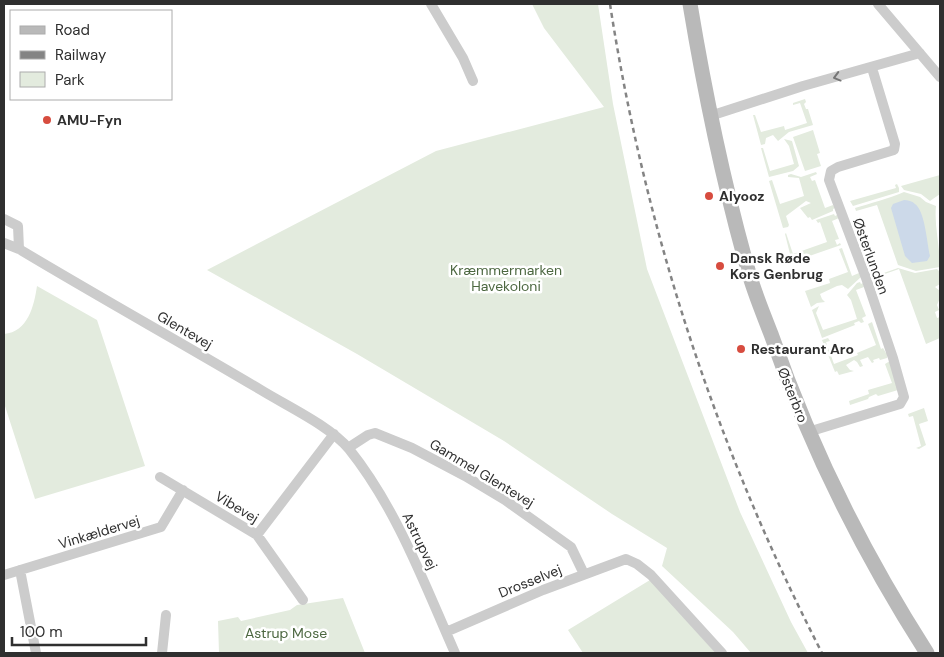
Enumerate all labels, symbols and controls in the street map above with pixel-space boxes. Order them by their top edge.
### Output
legend [10,10,172,100]
text: Road [55,20,90,40]
text: Railway [55,45,107,65]
text: Park [55,70,85,90]
one-way arrow [833,71,842,82]
place label: AMU-Fyn [57,111,122,129]
marker: AMU-Fyn [41,114,53,126]
place label: Alyooz [719,187,765,205]
marker: Alyooz [703,190,715,202]
street label: Østerlunden [849,215,893,297]
place label: Dansk Røde Kors Genbrug [730,249,823,283]
marker: Dansk Røde Kors Genbrug [714,260,726,272]
park label: Kræmmermarken Havekoloni [450,261,562,295]
street label: Glentevej [154,307,216,353]
place label: Restaurant Aro [751,340,854,358]
marker: Restaurant Aro [735,343,747,355]
street label: Østerbro [774,365,812,425]
street label: Gammel Glentevej [426,435,538,511]
street label: Vibevej [212,487,262,527]
street label: Astrupvej [398,509,442,573]
street label: Vinkældervej [56,511,142,553]
street label: Drosselvej [496,560,564,602]
scale bar [12,614,146,646]
text: 100 m [20,622,63,642]
park label: Astrup Mose [245,624,327,642]

